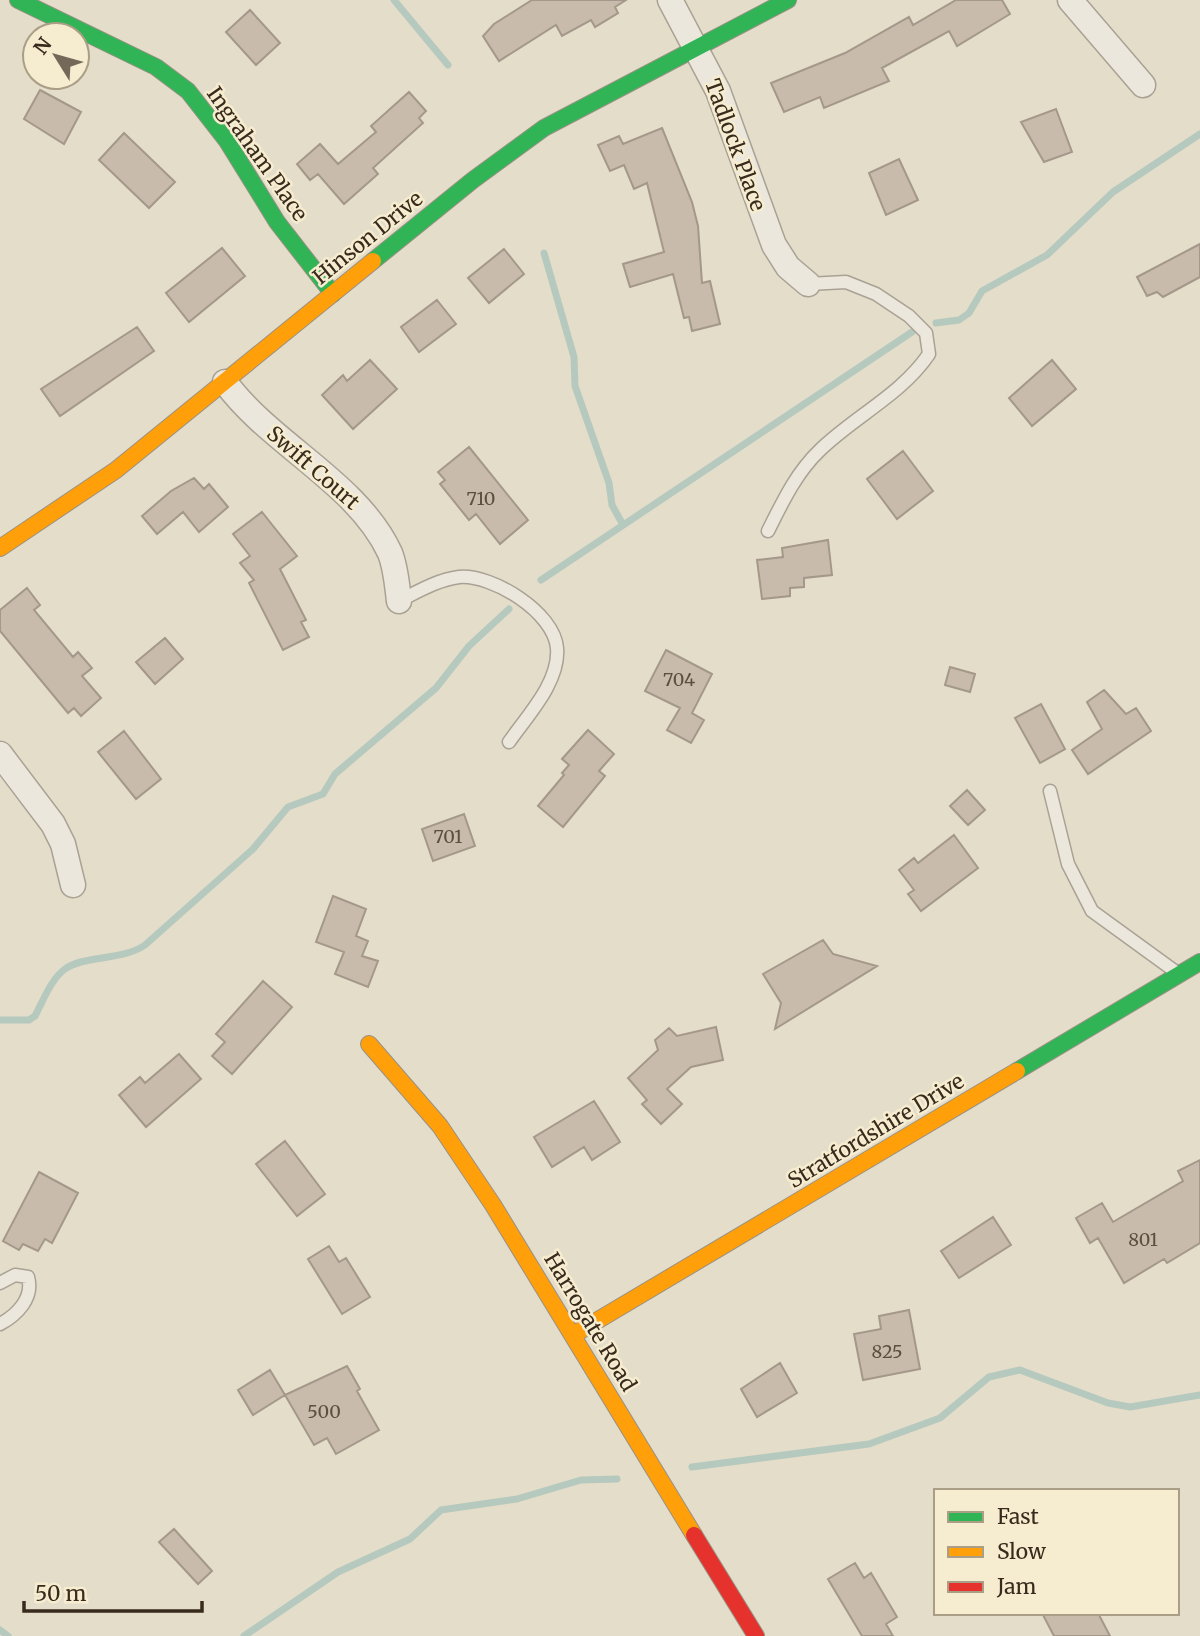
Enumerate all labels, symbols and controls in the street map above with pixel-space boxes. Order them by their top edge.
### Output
north arrow [21,21,91,91]
text: N [28,33,57,59]
street label: Tadlock Place [699,75,772,215]
street label: Ingraham Place [201,81,314,226]
street label: Hinson Drive [307,185,428,290]
street label: Swift Court [261,420,365,515]
house number: 710 [467,487,495,510]
house number: 704 [663,668,695,691]
house number: 701 [434,825,462,848]
street label: Stratfordshire Drive [783,1067,969,1194]
house number: 801 [1128,1228,1158,1251]
street label: Harrogate Road [538,1247,643,1396]
house number: 825 [872,1340,902,1363]
house number: 500 [307,1400,341,1423]
legend [934,1489,1179,1615]
text: Fast [997,1503,1039,1530]
text: Slow [997,1538,1046,1565]
scale bar [24,1570,203,1614]
text: Jam [996,1573,1036,1600]
text: 50 m [35,1580,86,1607]

